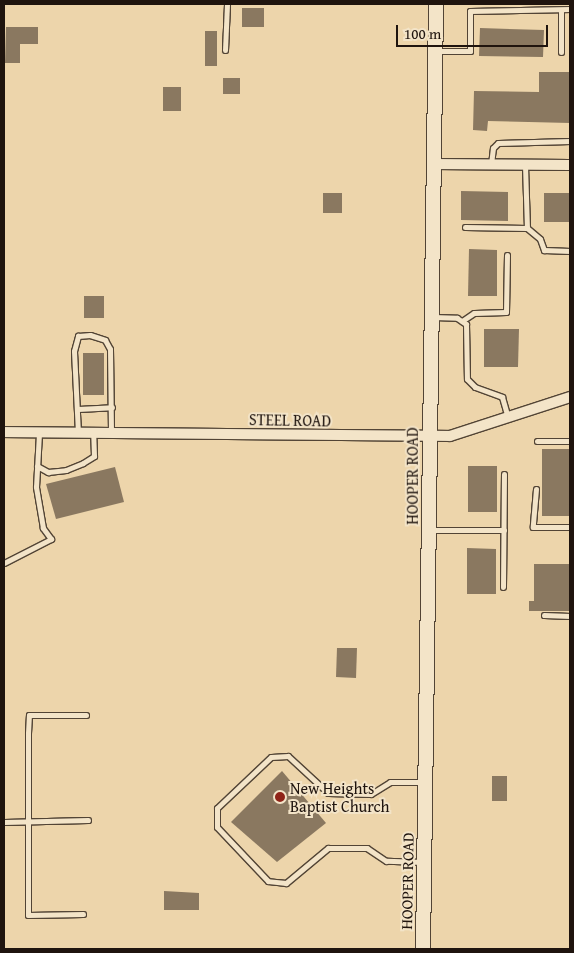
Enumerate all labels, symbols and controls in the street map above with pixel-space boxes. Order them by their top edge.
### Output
scale bar [399,15,552,47]
text: 100 m [404,23,441,44]
street label: STEEL ROAD [249,410,331,430]
street label: HOOPER ROAD [402,427,422,525]
place label: New Heights Baptist Church [290,778,389,816]
marker: New Heights Baptist Church [274,791,286,803]
street label: HOOPER ROAD [397,832,417,930]

